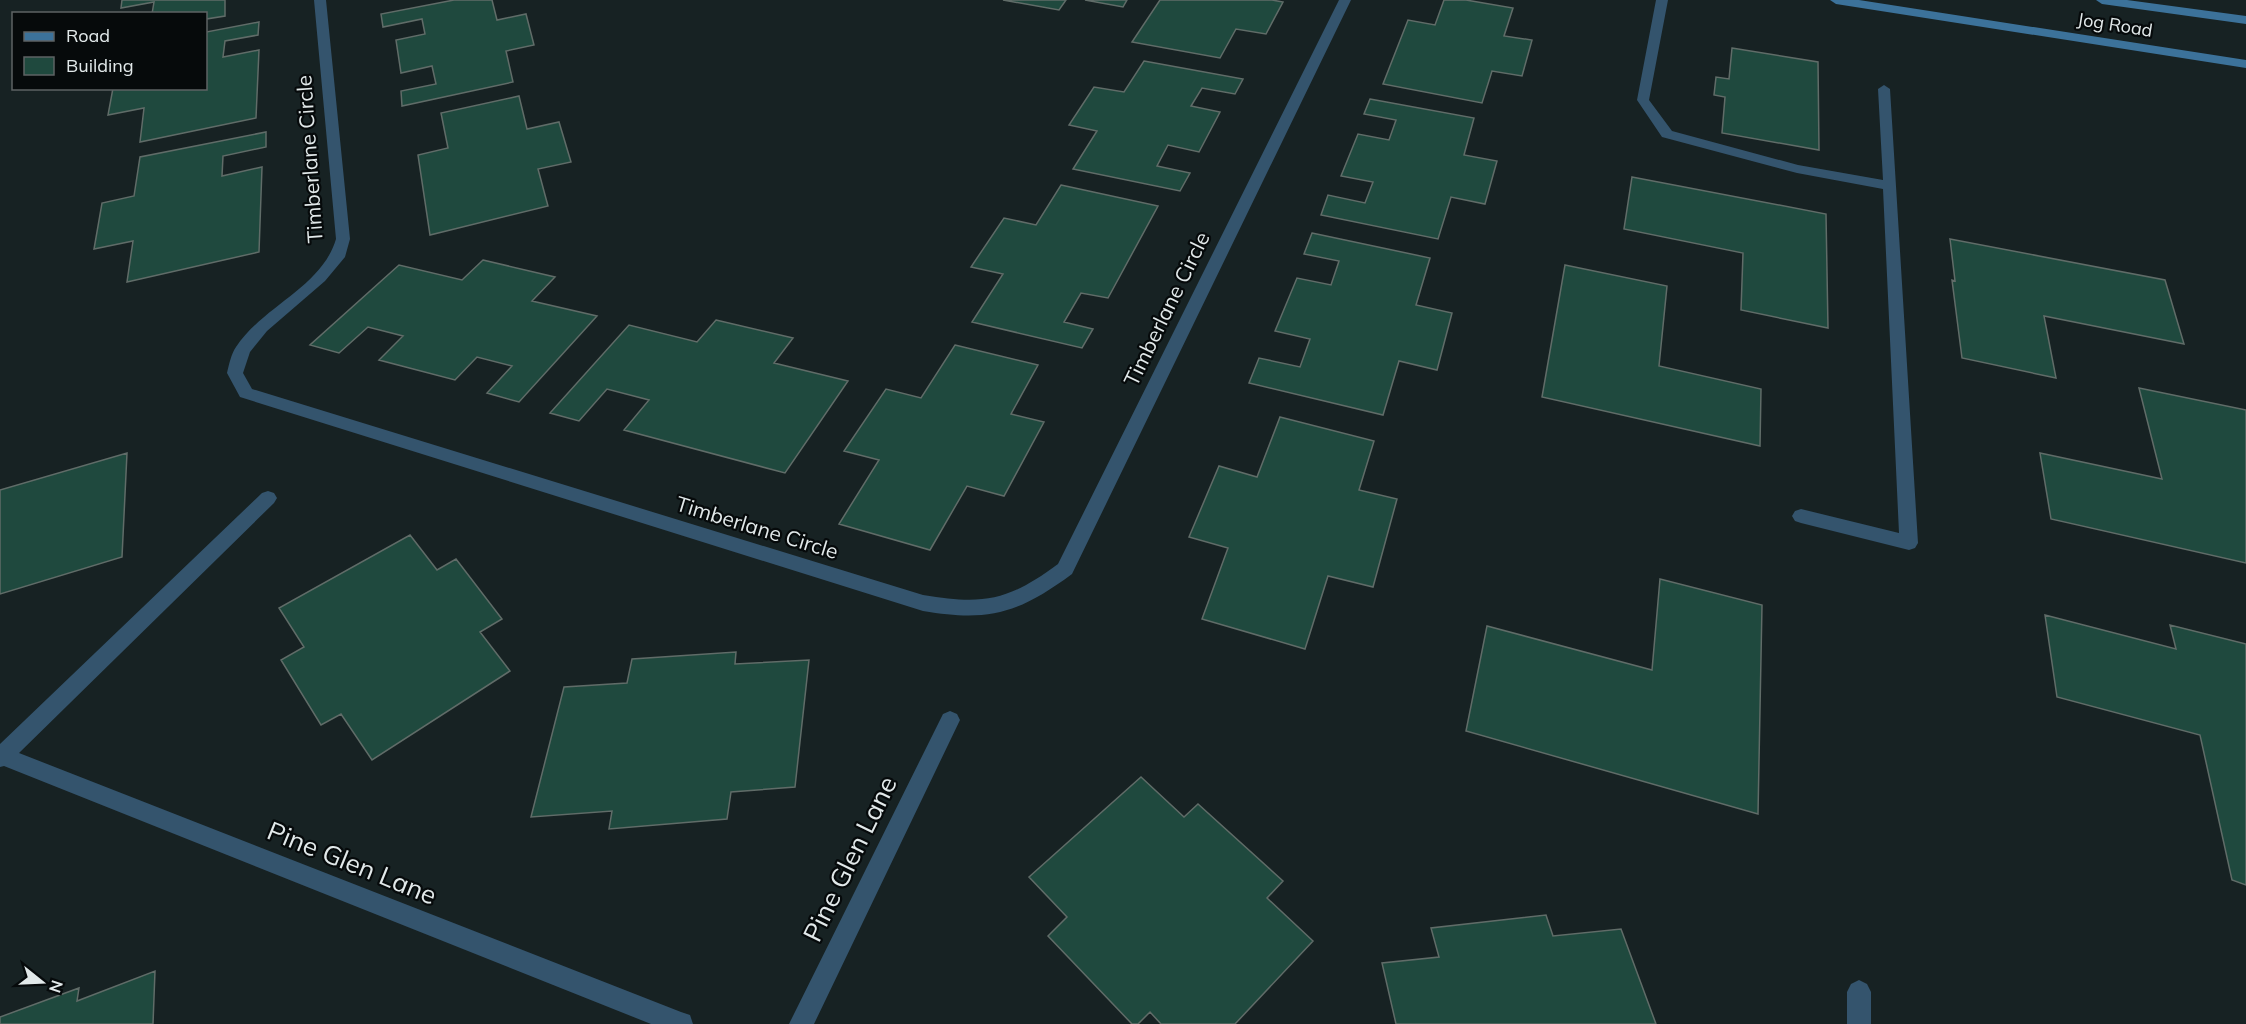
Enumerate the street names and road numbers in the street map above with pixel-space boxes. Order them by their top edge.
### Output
street label: Jog Road [2076,7,2154,42]
street label: Timberlane Circle [290,74,328,244]
street label: Timberlane Circle [1118,227,1215,390]
street label: Timberlane Circle [673,490,842,564]
street label: Pine Glen Lane [795,771,904,947]
street label: Pine Glen Lane [263,814,442,912]

